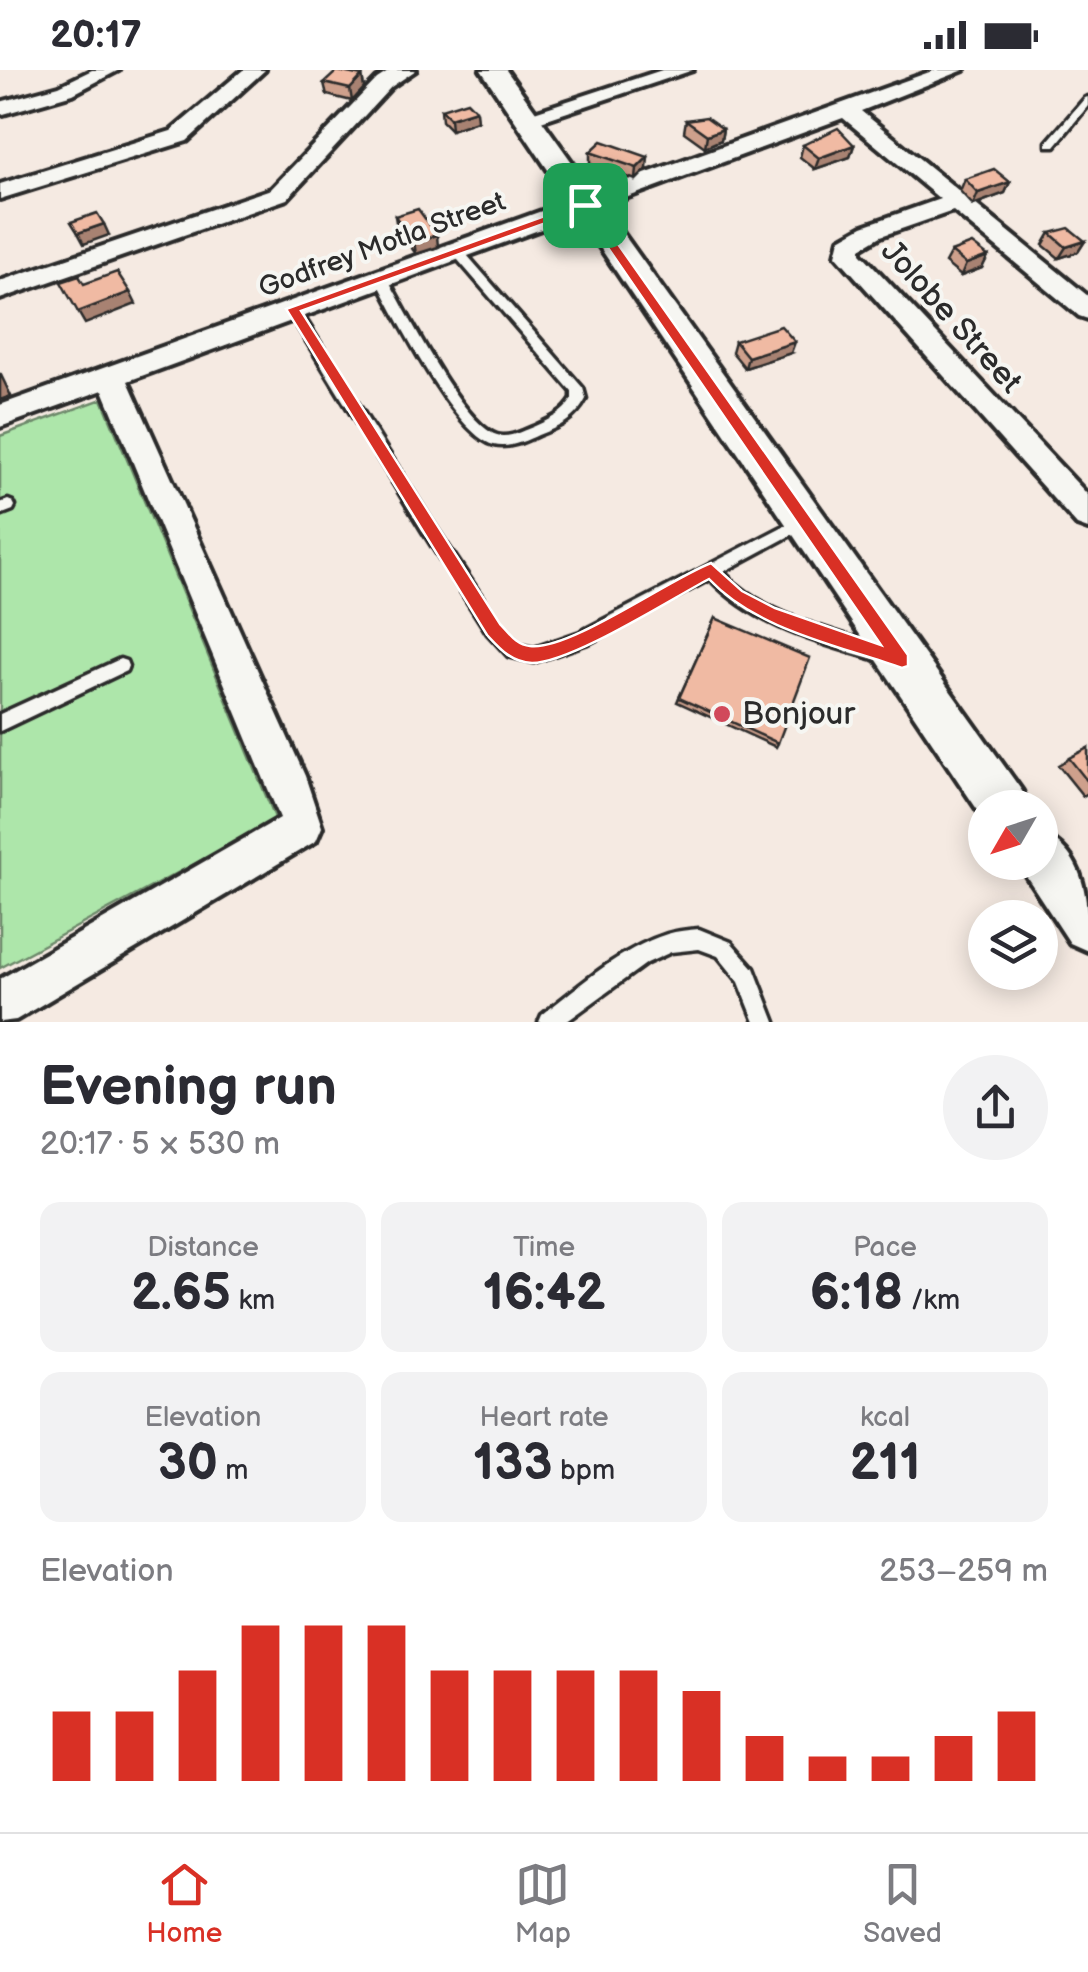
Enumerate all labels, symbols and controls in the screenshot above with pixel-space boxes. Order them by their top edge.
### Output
text: 20:17 [50,13,142,58]
pin [543,163,628,248]
icon: arrive [558,178,613,233]
street label: Godfrey Motla Street [254,185,510,305]
street label: Jolobe Street [872,233,1030,402]
place label: Bonjour [742,695,855,734]
marker: Bonjour [711,703,733,725]
north arrow [968,790,1058,880]
map controls [968,790,1058,990]
button: layers [968,900,1058,990]
text: Evening run [40,1054,337,1121]
button: share [943,1055,1048,1160]
text: 20:17 · 5 × 530 m [40,1125,280,1164]
text: Distance [147,1231,259,1264]
text: Time [513,1231,575,1264]
text: Pace [853,1231,917,1264]
text: 2.65 [131,1264,231,1324]
text: 16:42 [483,1264,605,1324]
text: 6:18 [810,1264,903,1324]
text: km [231,1284,275,1317]
text: /km [903,1284,960,1317]
text: Elevation [145,1401,261,1434]
text: Heart rate [479,1401,609,1434]
text: kcal [860,1401,910,1434]
text: 30 [157,1434,218,1494]
text: 133 [473,1434,552,1494]
text: 211 [850,1434,921,1494]
text: m [218,1454,249,1487]
text: bpm [552,1454,615,1487]
text: Elevation [40,1552,173,1591]
text: 253–259 m [879,1552,1048,1591]
tab: Home [146,1857,222,1950]
tab: Map [515,1857,571,1950]
tab: Saved [863,1857,942,1950]

